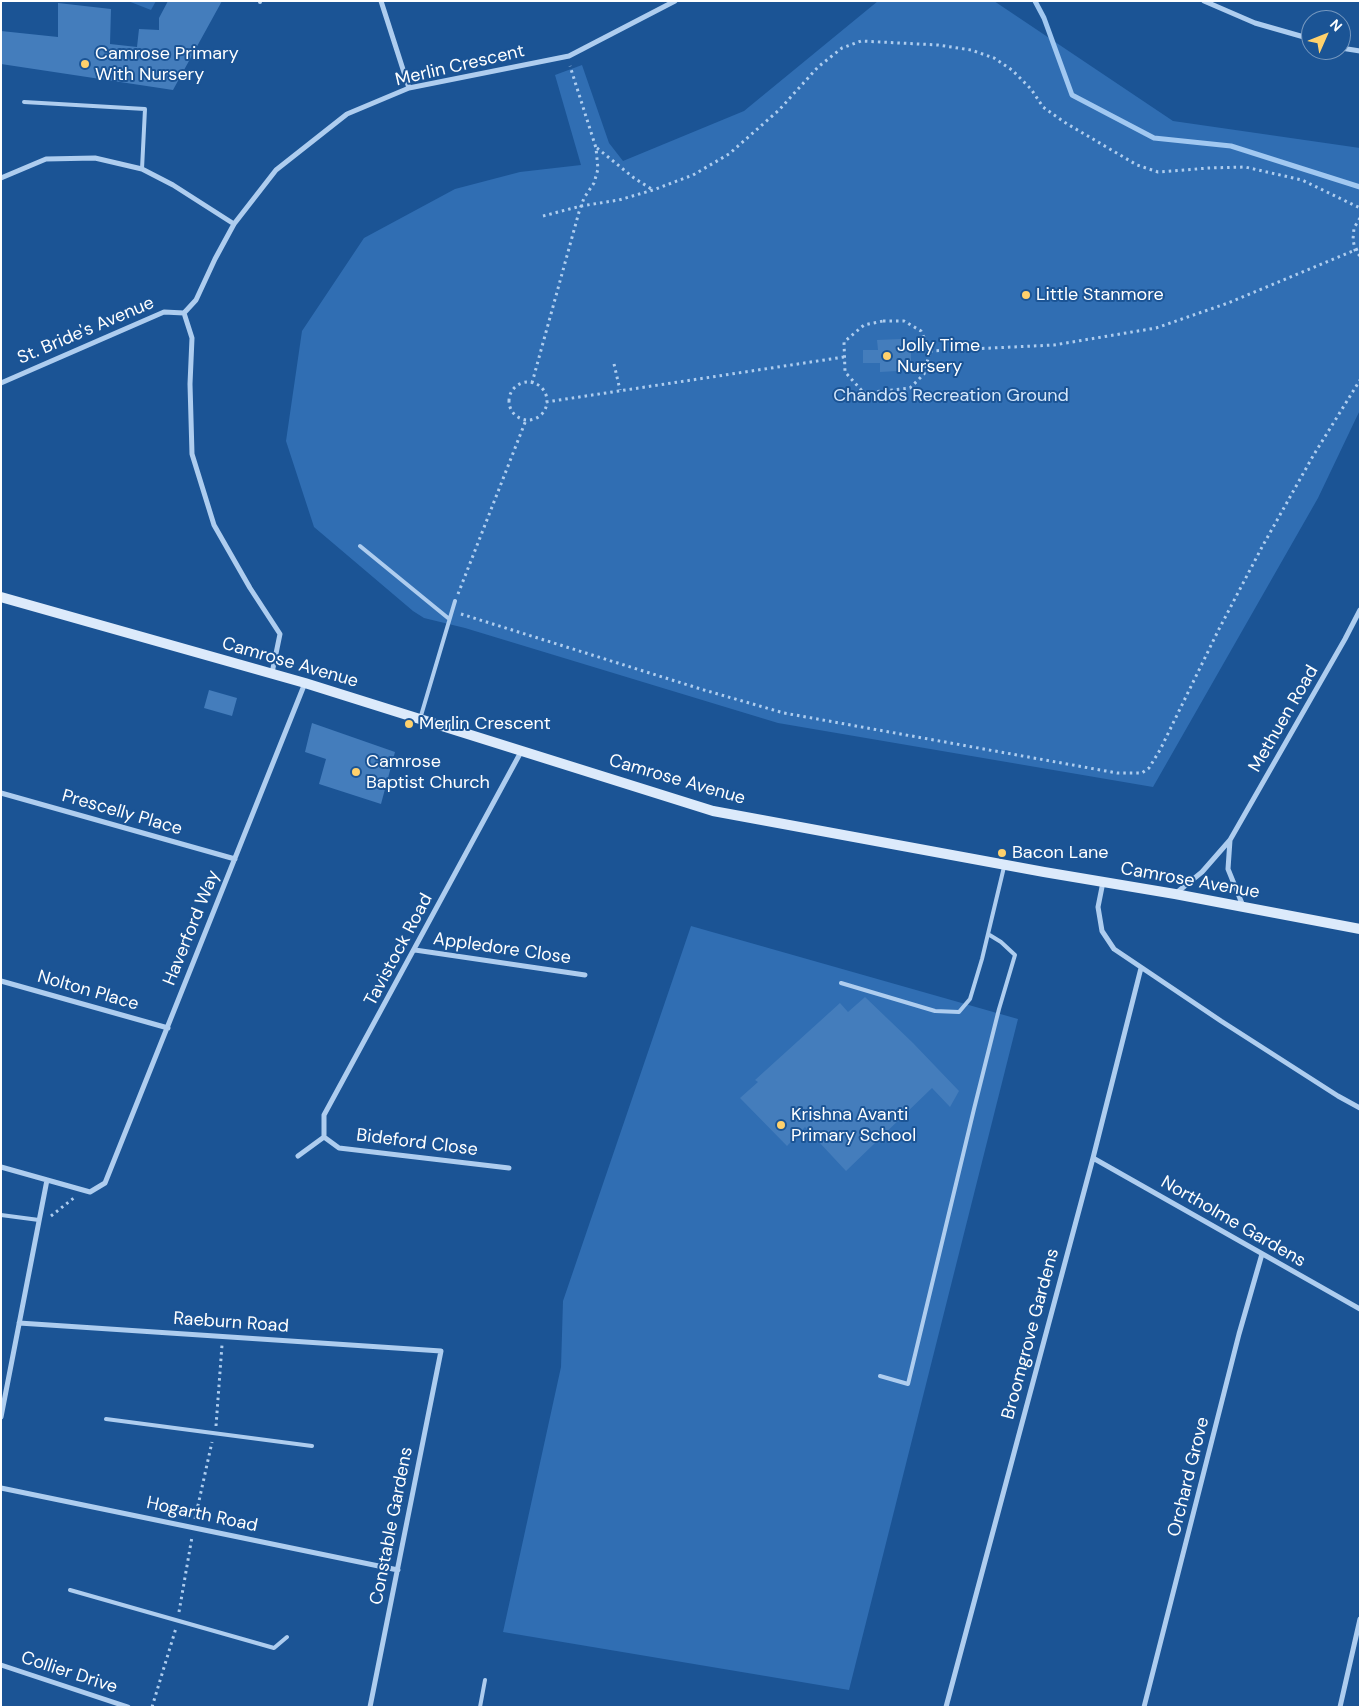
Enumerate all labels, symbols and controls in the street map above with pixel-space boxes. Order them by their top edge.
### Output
north arrow [1301,10,1351,60]
text: N [1326,15,1346,35]
street label: Merlin Crescent [393,41,527,91]
place label: Camrose Primary With Nursery [95,43,239,86]
marker: Camrose Primary With Nursery [79,58,91,70]
place label: Little Stanmore [1036,284,1164,306]
marker: Little Stanmore [1020,289,1032,301]
street label: St. Bride's Avenue [14,292,158,370]
place label: Jolly Time Nursery [897,335,980,378]
marker: Jolly Time Nursery [881,350,893,362]
park label: Chandos Recreation Ground [833,385,1069,407]
street label: Camrose Avenue [219,633,361,693]
street label: Methuen Road [1245,662,1323,776]
place label: Merlin Crescent [419,713,551,735]
marker: Merlin Crescent [403,718,415,730]
street label: Camrose Avenue [606,750,748,810]
place label: Camrose Baptist Church [366,751,490,794]
marker: Camrose Baptist Church [350,766,362,778]
street label: Prescelly Place [59,786,185,840]
place label: Bacon Lane [1012,842,1109,864]
marker: Bacon Lane [996,847,1008,859]
street label: Camrose Avenue [1119,858,1261,904]
street label: Haverford Way [159,867,225,989]
street label: Tavistock Road [360,890,438,1010]
street label: Appledore Close [432,929,572,969]
street label: Nolton Place [35,966,141,1016]
place label: Krishna Avanti Primary School [791,1104,916,1146]
marker: Krishna Avanti Primary School [775,1119,787,1131]
street label: Bideford Close [355,1125,479,1161]
street label: Northolme Gardens [1157,1172,1309,1272]
street label: Broomgrove Gardens [998,1246,1064,1422]
street label: Raeburn Road [173,1308,289,1338]
street label: Orchard Grove [1164,1415,1214,1539]
street label: Constable Gardens [366,1445,418,1607]
street label: Hogarth Road [144,1493,260,1537]
street label: Collier Drive [18,1647,120,1699]

